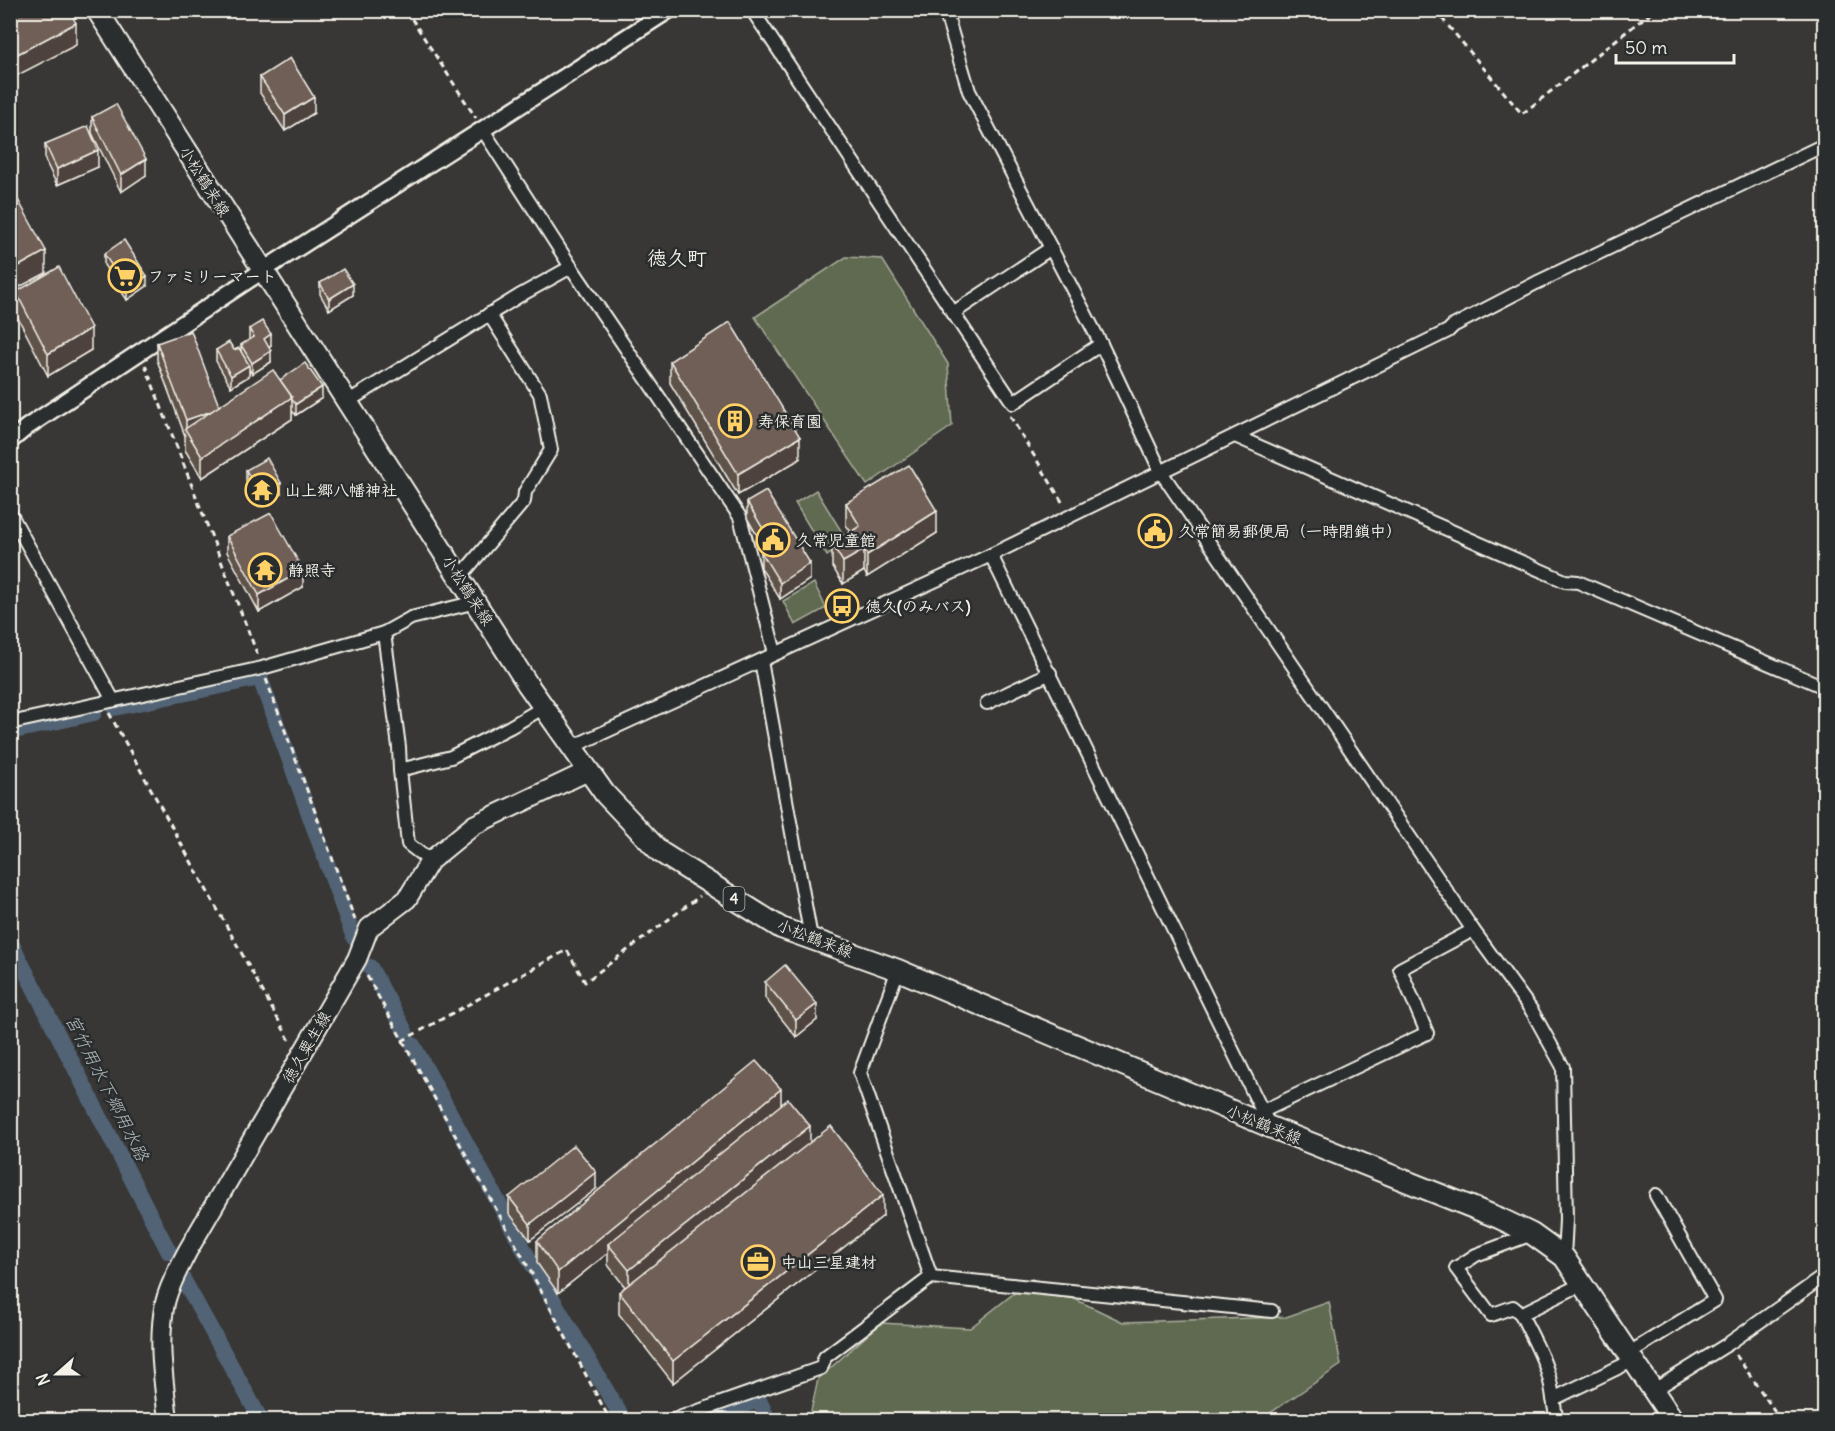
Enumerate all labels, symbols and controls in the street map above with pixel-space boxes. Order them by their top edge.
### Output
scale bar [1616,27,1734,65]
text: 50 m [1625,36,1667,59]
street label: 小松鶴来線 [175,142,235,220]
district label: 徳久町 [647,245,707,270]
supermarket icon: ファミリーマート [107,258,143,294]
place label: ファミリーマート [148,266,277,286]
building icon: 寿保育園 [717,403,753,439]
place label: 寿保育園 [758,411,822,431]
temple icon: 山上郷八幡神社 [244,472,280,508]
place label: 山上郷八幡神社 [285,480,397,500]
public building icon: 久常簡易郵便局（一時閉鎖中） [1137,513,1173,549]
place label: 久常簡易郵便局（一時閉鎖中） [1178,521,1402,541]
public building icon: 久常児童館 [755,522,791,558]
place label: 久常児童館 [796,530,876,550]
street label: 小松鶴来線 [438,551,498,629]
temple icon: 静照寺 [247,552,283,588]
place label: 静照寺 [288,560,336,580]
bus stop icon: 徳久(のみバス) [824,588,860,624]
place label: 徳久(のみバス) [865,596,971,617]
road number: 4 [724,887,744,911]
street label: 小松鶴来線 [774,914,856,962]
street label: 徳久粟生線 [277,1007,335,1087]
water label: 宮竹用水下郷用水路 [60,1010,155,1166]
street label: 小松鶴来線 [1223,1100,1305,1148]
office icon: 中山三星建材 [740,1244,776,1280]
place label: 中山三星建材 [781,1252,877,1272]
north arrow [27,1344,87,1404]
text: N [32,1371,54,1388]

